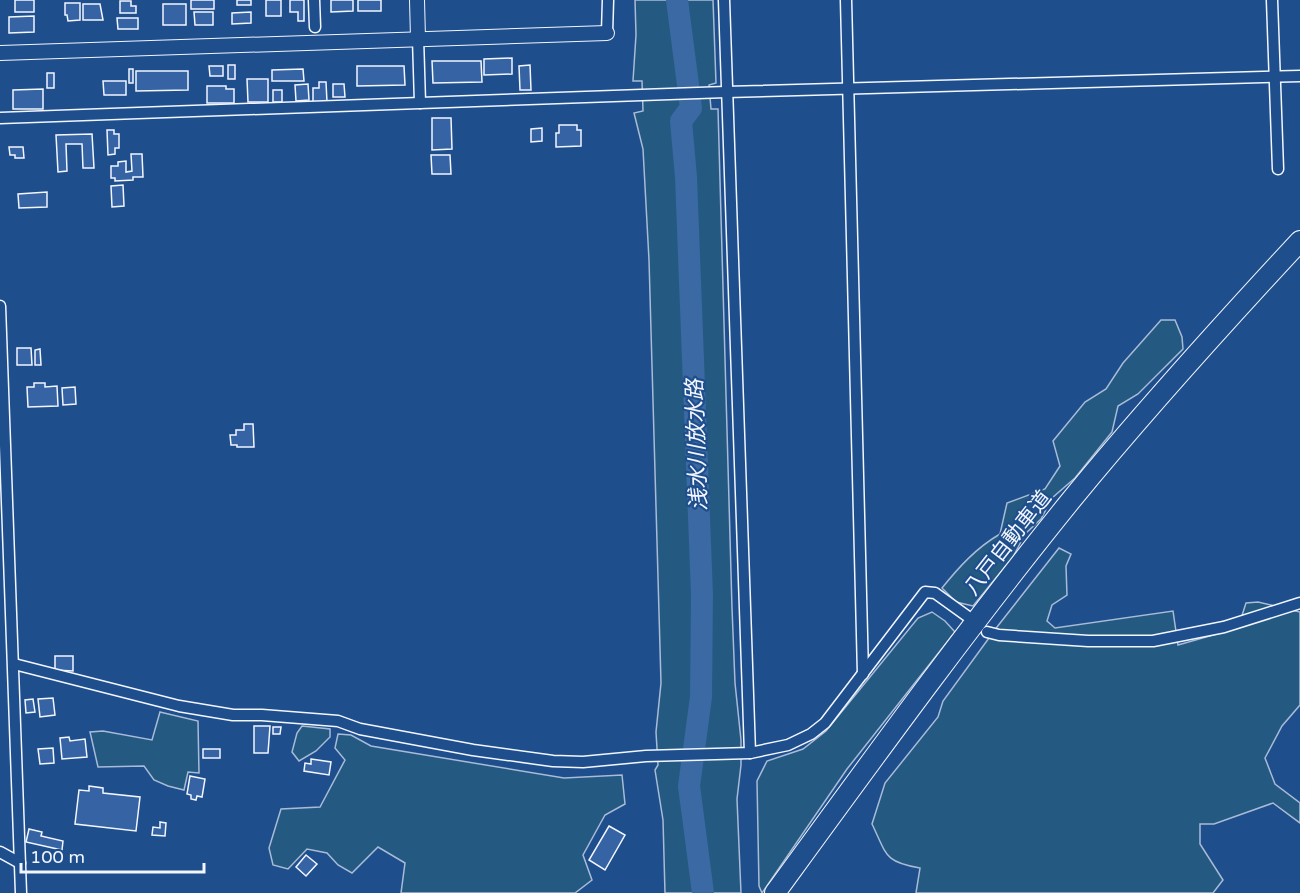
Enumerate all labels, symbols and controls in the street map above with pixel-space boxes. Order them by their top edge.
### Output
water label: 浅水川放水路 [682,377,712,511]
street label: 八戸自動車道 [959,486,1057,600]
scale bar [21,836,204,874]
text: 100 m [30,846,85,868]

